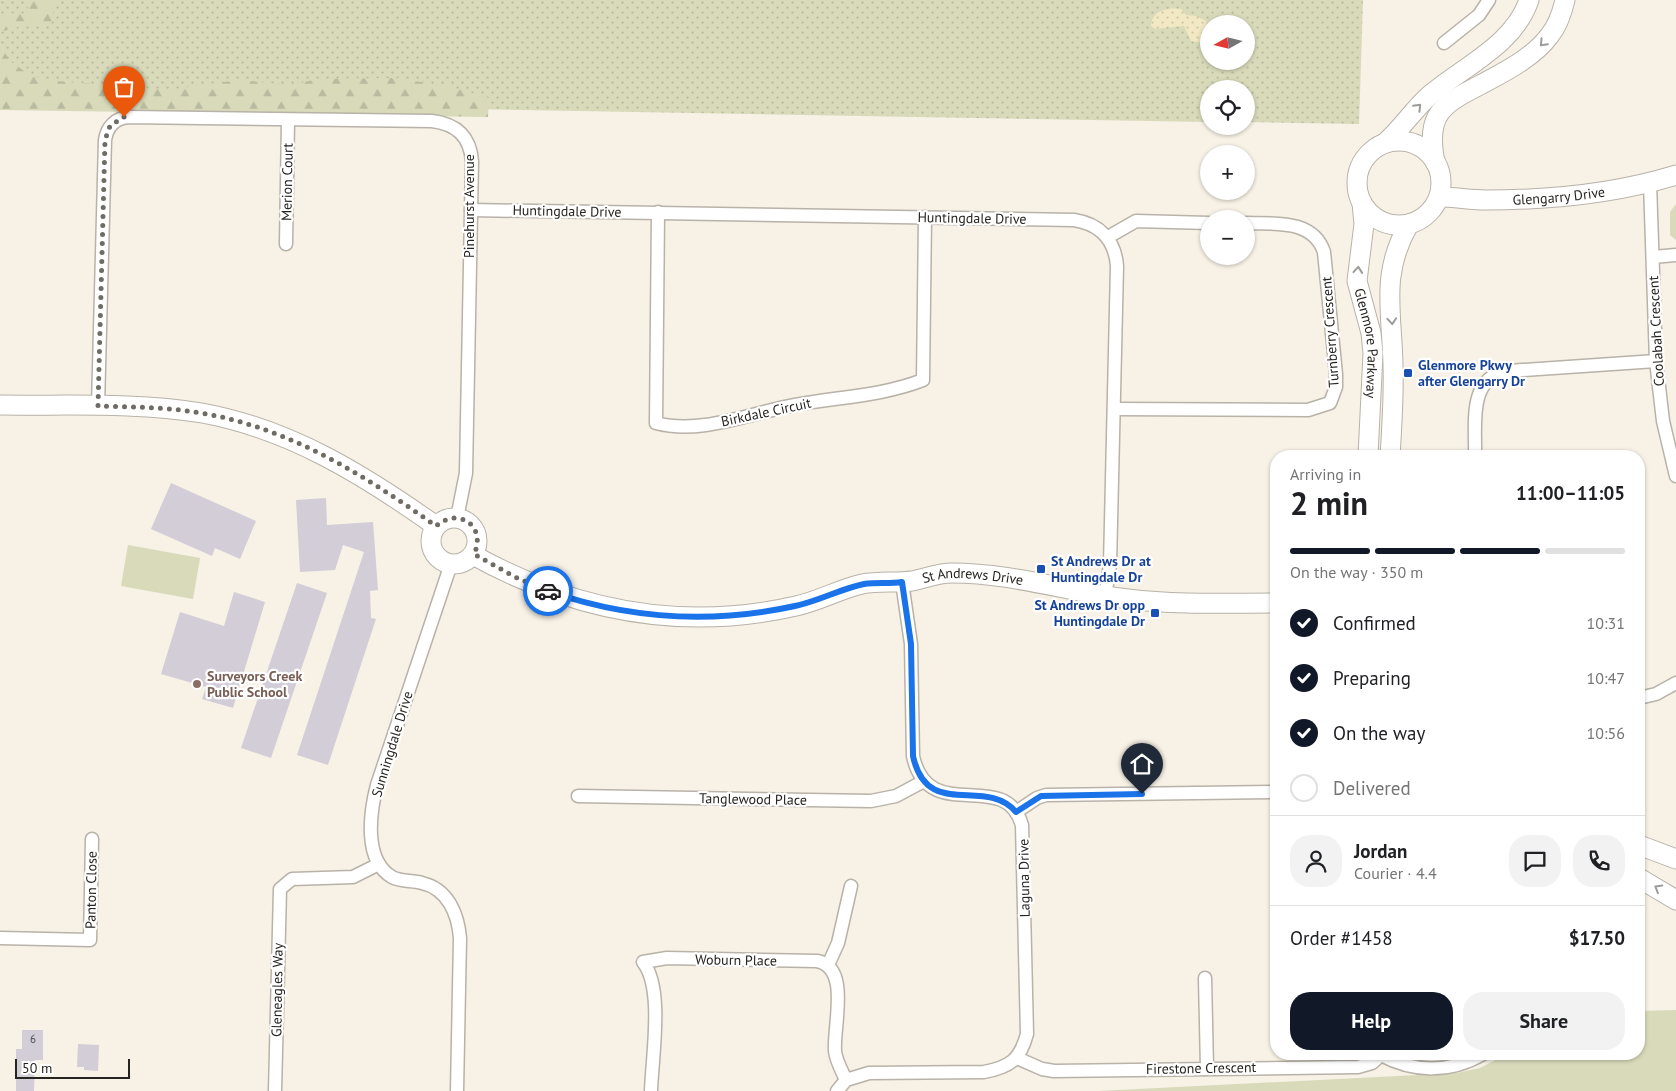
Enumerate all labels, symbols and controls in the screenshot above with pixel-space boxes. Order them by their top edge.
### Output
north arrow [1200,15,1255,70]
map controls [1200,15,1255,265]
one-way arrow [1540,37,1549,46]
pin [103,66,145,117]
icon: bag [110,73,138,101]
button: locate [1200,80,1255,135]
one-way arrow [1412,103,1421,112]
street label: Merion Court [277,143,297,221]
button: + [1200,145,1255,200]
street label: Pinehurst Avenue [460,154,478,258]
street label: Glengarry Drive [1512,182,1606,209]
street label: Huntingdale Drive [512,201,622,221]
street label: Huntingdale Drive [917,208,1027,228]
button: − [1200,210,1255,265]
one-way arrow [1352,265,1363,273]
street label: Coolabah Crescent [1644,275,1668,387]
street label: Turnberry Crescent [1317,276,1343,388]
street label: Glenmore Parkway [1350,286,1382,399]
one-way arrow [1386,318,1397,326]
place label: Glenmore Pkwy after Glengarry Dr [1418,356,1525,390]
marker: Glenmore Pkwy after Glengarry Dr [1402,367,1414,379]
street label: Birkdale Circuit [719,394,813,430]
text: Arriving in [1290,464,1361,484]
text: 11:00–11:05 [1516,481,1625,505]
text: 2 min [1290,482,1368,524]
place label: St Andrews Dr at Huntingdale Dr [1051,552,1151,586]
text: On the way · 350 m [1290,562,1423,582]
marker: St Andrews Dr at Huntingdale Dr [1035,563,1047,575]
street label: St Andrews Drive [920,564,1025,589]
courier [523,566,573,616]
icon: car [534,577,562,605]
place label: St Andrews Dr opp Huntingdale Dr [1034,596,1145,630]
marker: St Andrews Dr opp Huntingdale Dr [1149,607,1161,619]
icon: check [1290,609,1318,637]
text: Confirmed [1333,611,1416,635]
text: 10:31 [1587,613,1625,633]
icon: check [1290,664,1318,692]
text: Preparing [1333,666,1411,690]
place label: Surveyors Creek Public School [207,667,302,701]
text: 10:47 [1587,668,1625,688]
marker: Surveyors Creek Public School [191,678,203,690]
street label: Sunningdale Drive [367,689,417,799]
icon: check [1290,719,1318,747]
text: On the way [1333,721,1425,745]
text: 10:56 [1587,723,1625,743]
pin [1121,743,1163,794]
icon: home [1128,750,1156,778]
text: Delivered [1333,776,1411,800]
street label: Tanglewood Place [699,789,807,809]
button: person [1290,835,1342,887]
button: chat [1509,835,1561,887]
button: phone [1573,835,1625,887]
street label: Laguna Drive [1014,839,1034,917]
text: Jordan [1354,839,1407,863]
street label: Panton Close [81,851,101,929]
text: Courier · 4.4 [1354,863,1437,883]
one-way arrow [1654,884,1663,894]
text: Order #1458 [1290,926,1393,950]
text: $17.50 [1569,926,1625,950]
street label: Gleneagles Way [267,942,287,1037]
street label: Woburn Place [695,950,777,970]
button: Help [1290,992,1453,1050]
button: Share [1463,992,1625,1050]
house number: 6 [30,1032,36,1046]
scale bar [15,1056,130,1079]
street label: Firestone Crescent [1146,1058,1257,1078]
text: 50 m [22,1059,52,1077]

